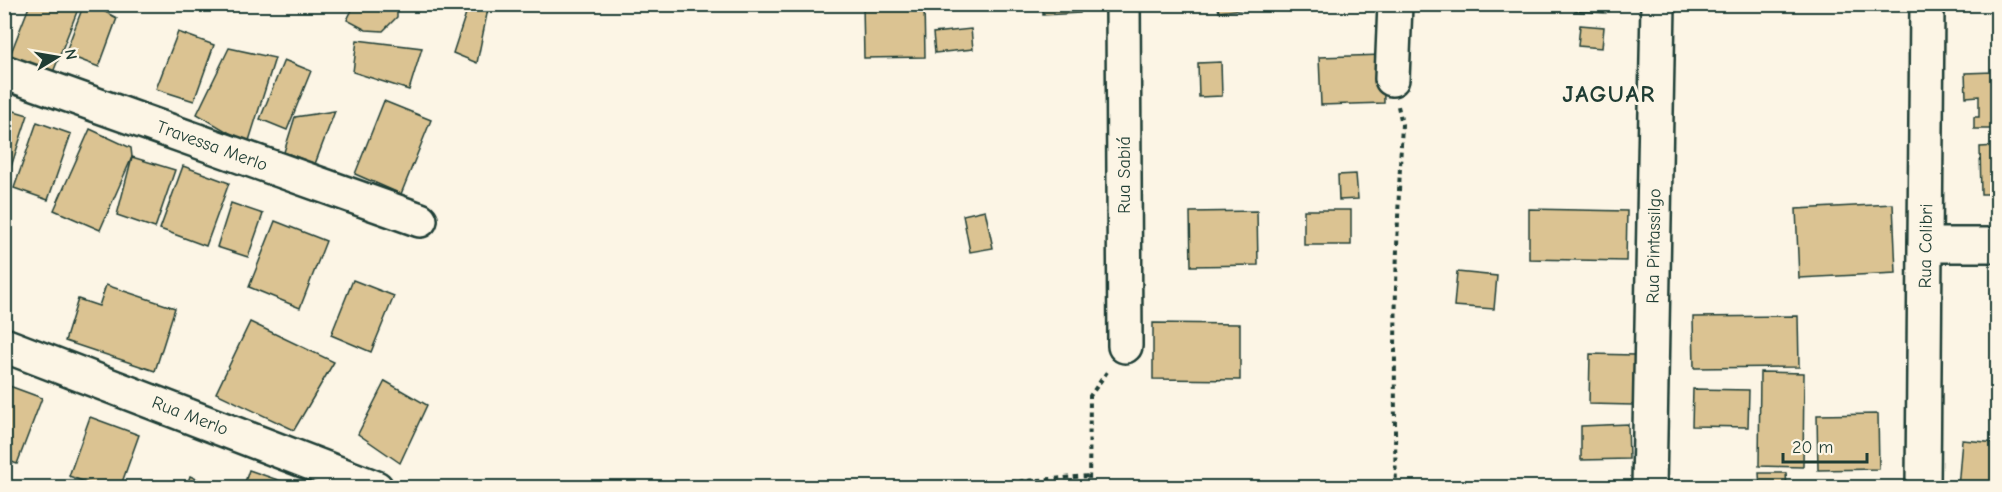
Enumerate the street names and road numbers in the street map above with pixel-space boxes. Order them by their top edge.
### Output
street label: Travessa Merlo [154,116,270,176]
street label: Rua Sabiá [1114,136,1135,214]
street label: Rua Pintassilgo [1642,188,1666,304]
street label: Rua Colibri [1915,203,1937,289]
street label: Rua Merlo [149,392,231,440]

